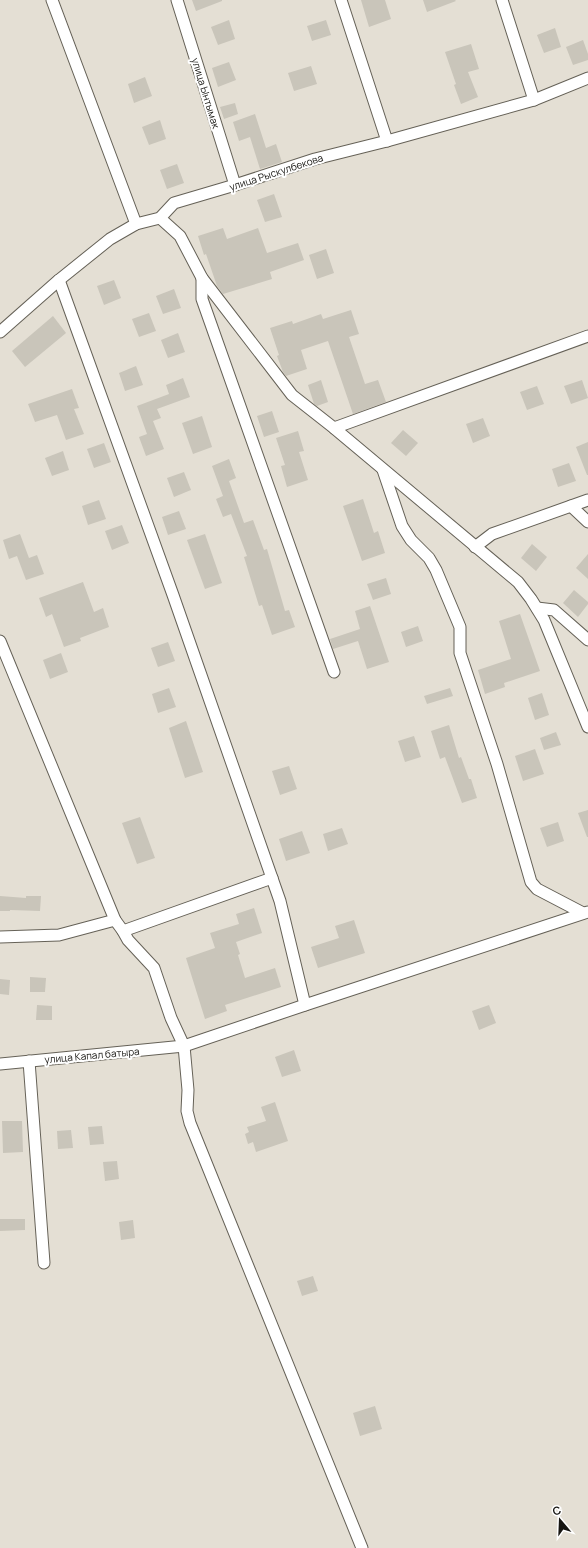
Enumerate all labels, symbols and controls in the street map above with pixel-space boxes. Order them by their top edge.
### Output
street label: улица Ынтымак [189,56,224,131]
street label: улица Рыскулбекова [227,150,325,194]
street label: улица Капал батыра [44,1044,140,1066]
north arrow [540,1500,580,1540]
text: С [550,1502,563,1518]

